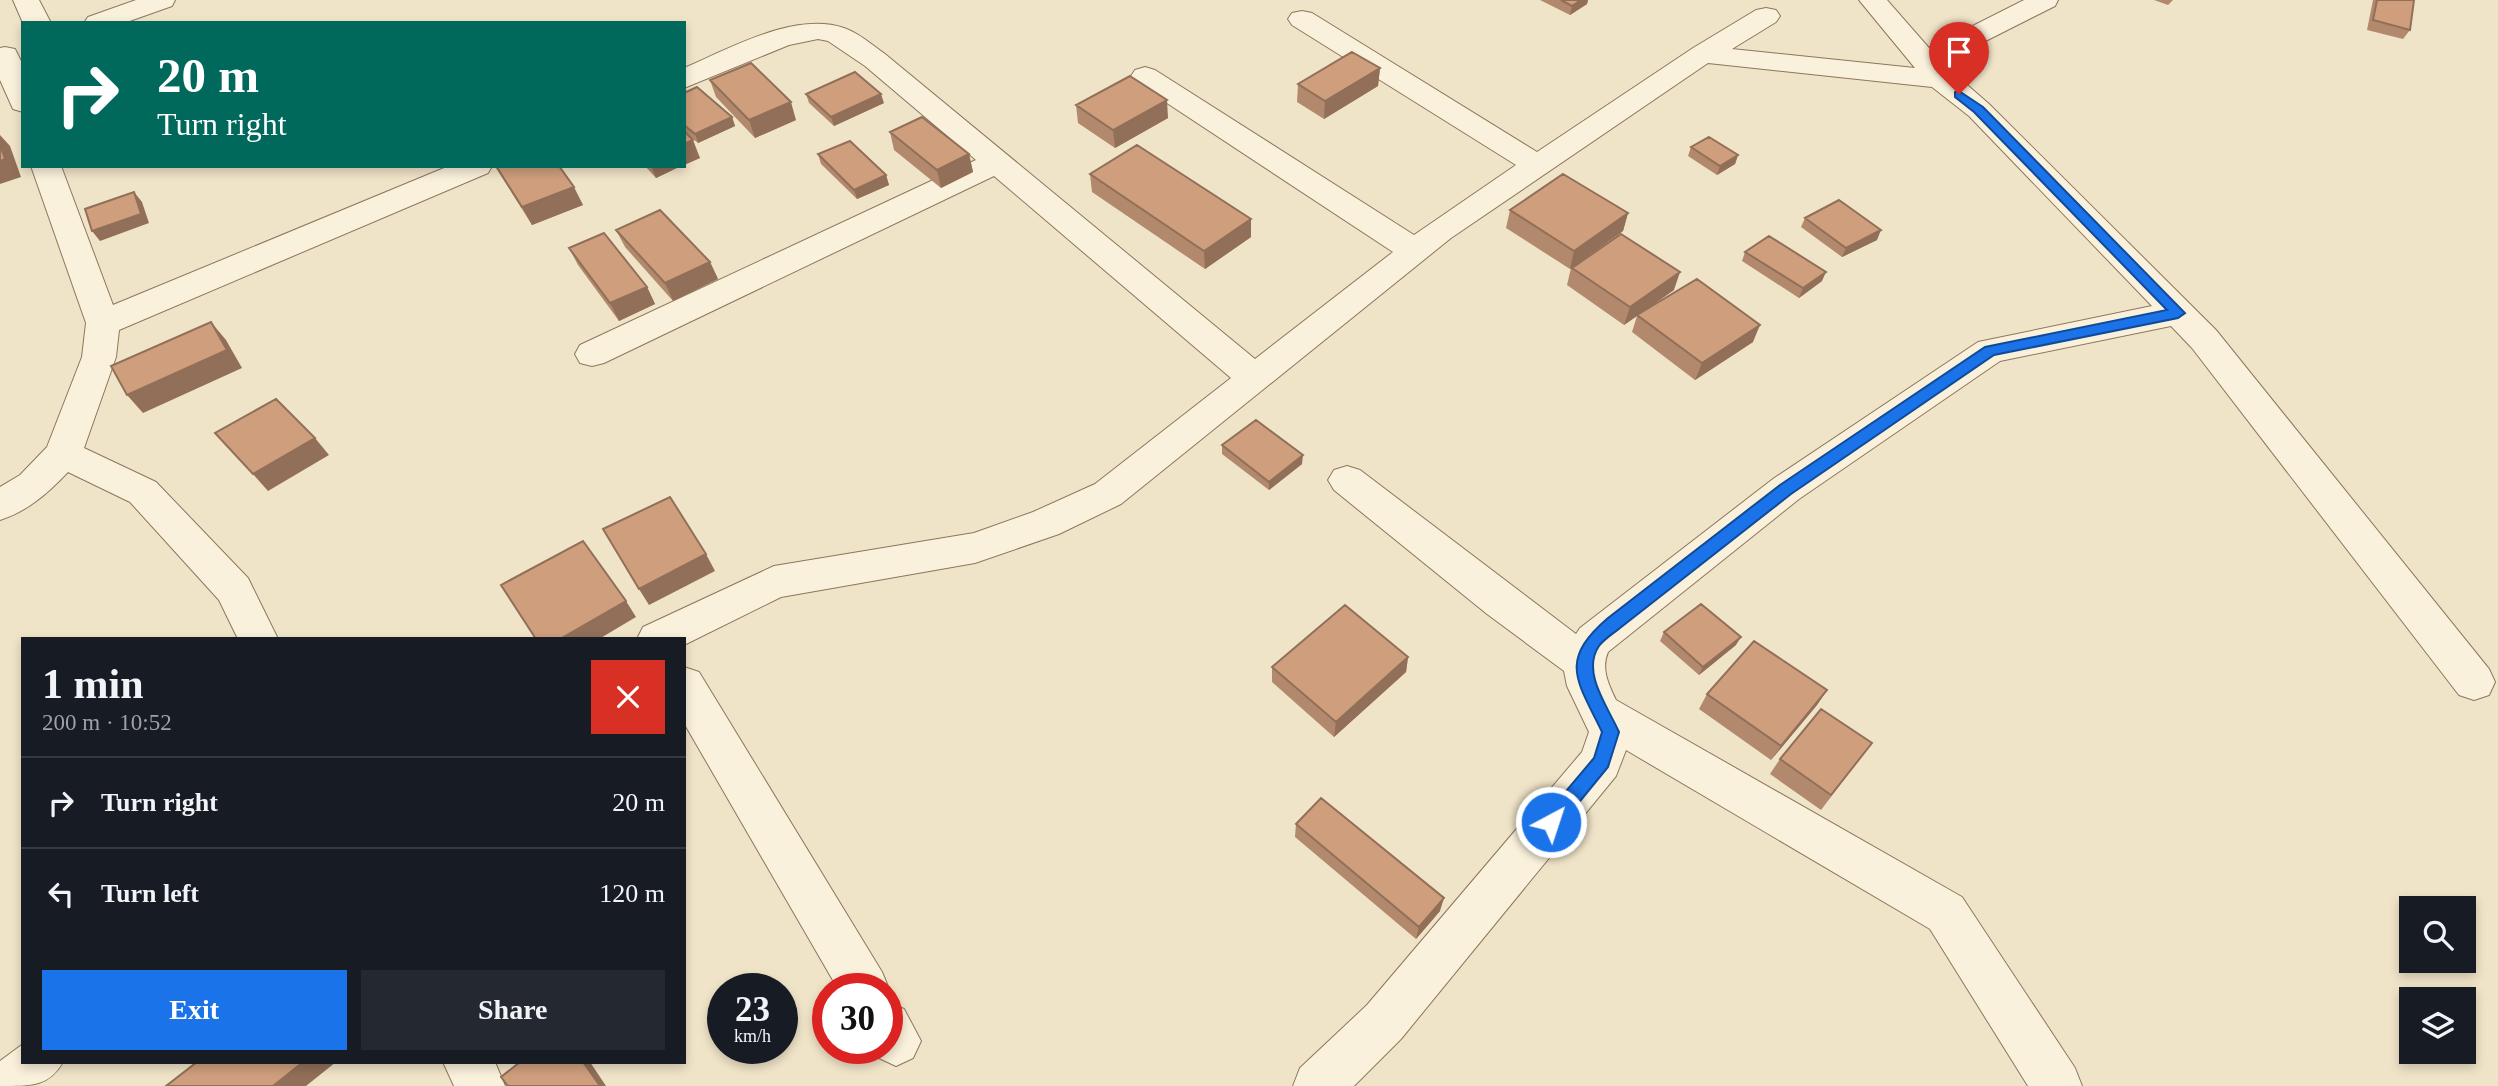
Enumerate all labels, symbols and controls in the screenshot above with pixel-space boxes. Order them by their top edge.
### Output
pin [1929,22,1989,94]
icon: arrive [1940,33,1978,71]
text: 20 m [157,48,259,103]
icon: right [42,49,133,140]
text: Turn right [157,106,287,142]
button: close [591,660,665,734]
text: 1 min [42,661,144,707]
text: 200 m · 10:52 [42,710,172,735]
icon: right [42,784,80,822]
position arrow [1514,785,1588,859]
text: Turn right [101,788,218,817]
text: 20 m [612,788,665,817]
icon: left [42,875,80,913]
text: Turn left [101,879,199,908]
text: 120 m [599,879,665,908]
map controls [2399,896,2476,1064]
button: search [2399,896,2476,973]
button: Exit [42,970,347,1050]
button: Share [361,970,665,1050]
speed limit sign: 30 [812,973,903,1064]
button: layers [2399,987,2476,1064]
text: 23 [735,990,770,1029]
text: km/h [734,1026,771,1046]

